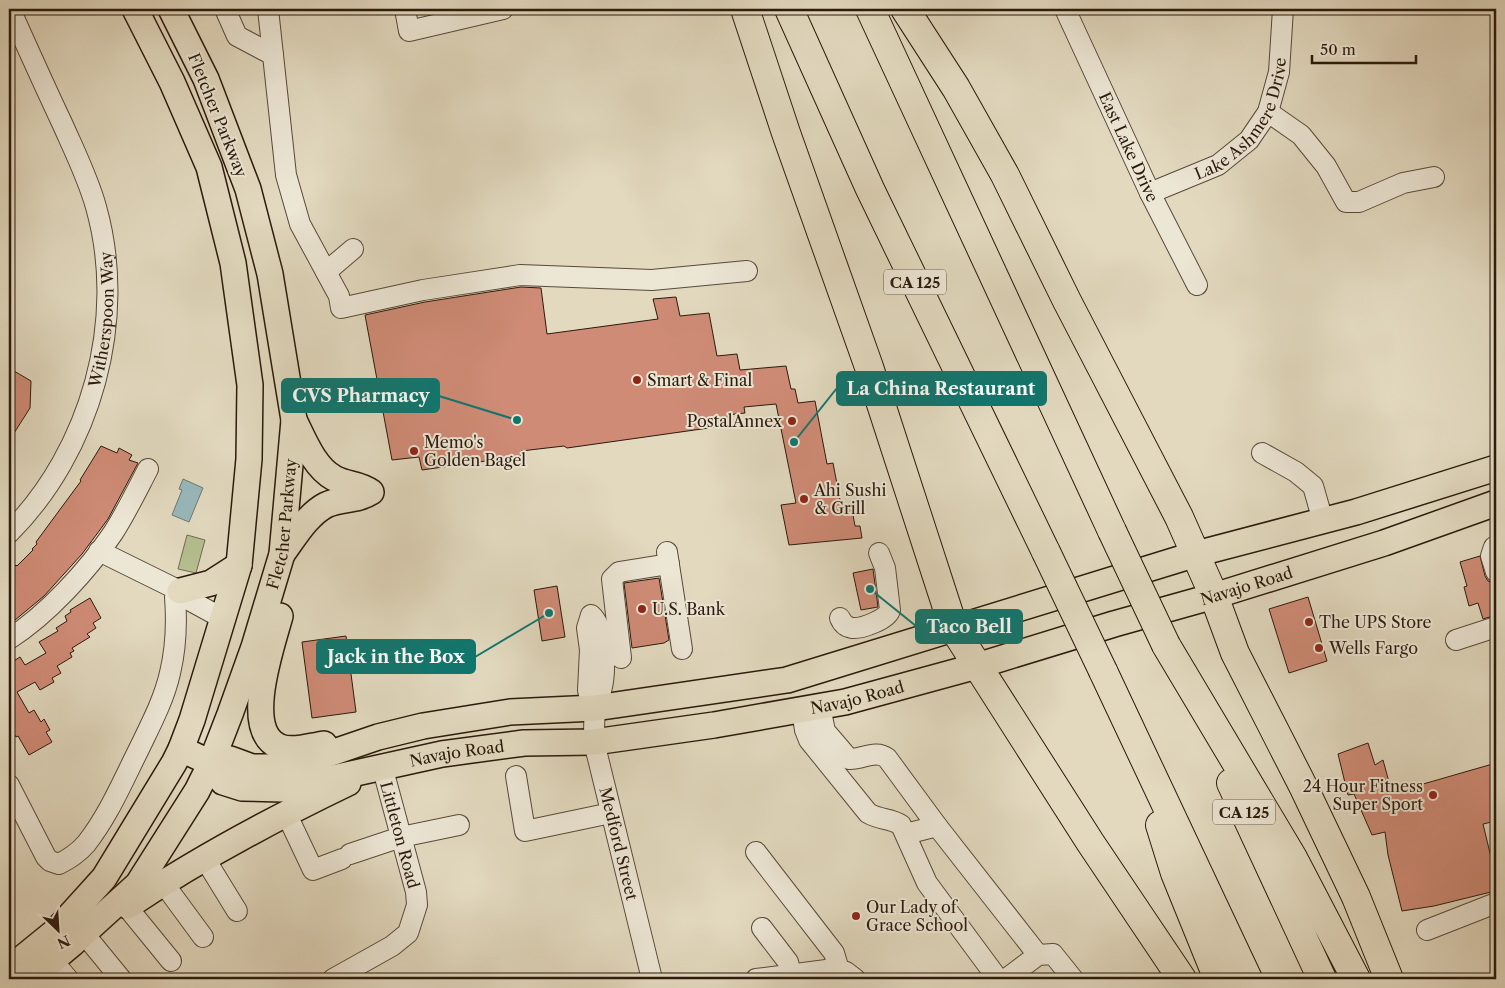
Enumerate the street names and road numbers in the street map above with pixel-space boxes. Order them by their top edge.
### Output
street label: Fletcher Parkway [184,50,252,181]
street label: Lake Ashmere Drive [1191,57,1290,184]
street label: East Lake Drive [1095,89,1163,205]
street label: Witherspoon Way [84,249,118,391]
road number: CA 125 [884,270,946,294]
street label: Fletcher Parkway [262,457,301,592]
street label: Navajo Road [1198,562,1295,609]
street label: Navajo Road [809,676,906,718]
street label: Navajo Road [408,736,506,771]
street label: Littleton Road [376,779,424,891]
street label: Medford Street [595,785,642,902]
road number: CA 125 [1213,800,1275,824]

